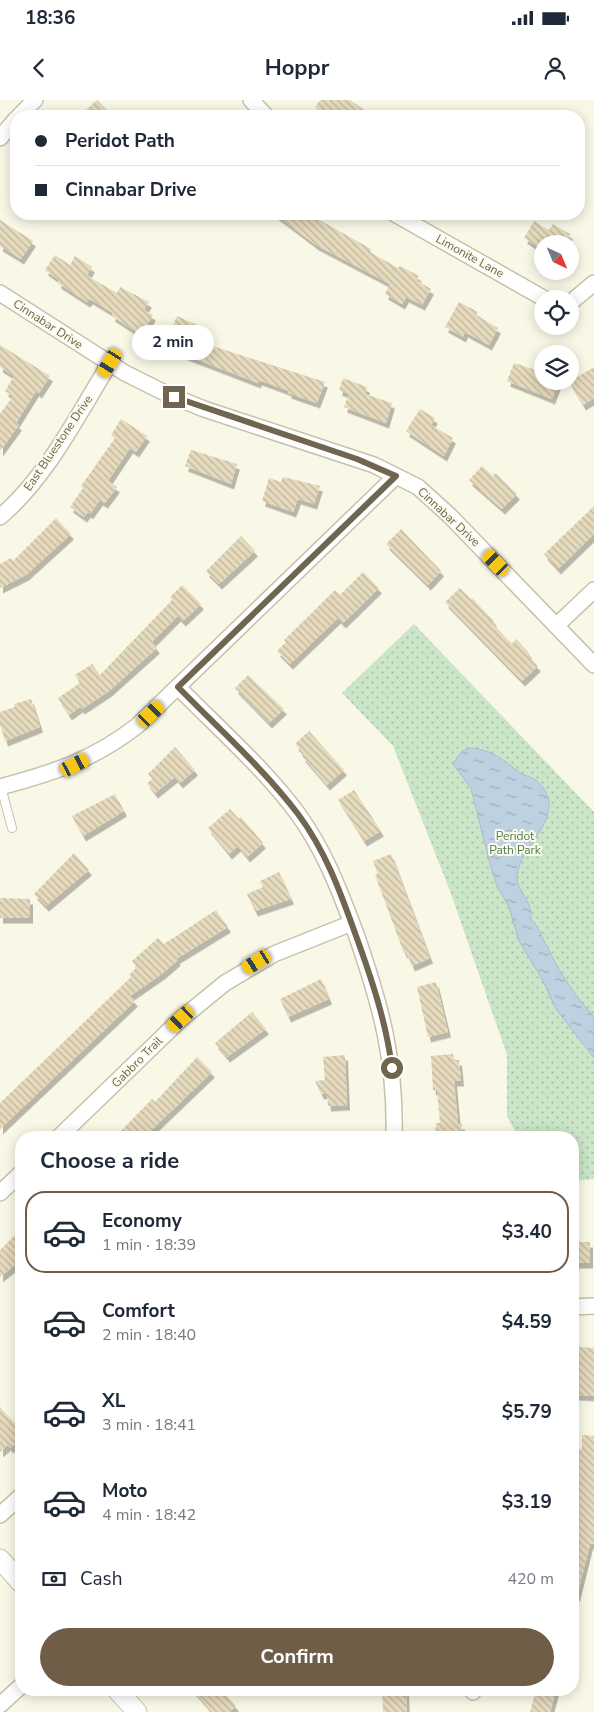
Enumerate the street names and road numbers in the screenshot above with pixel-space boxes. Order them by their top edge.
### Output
street label: Limonite Lane [433,231,507,281]
street label: Cinnabar Drive [10,295,86,353]
street label: East Bluestone Drive [20,392,96,494]
street label: Cinnabar Drive [414,484,484,550]
street label: Gabbro Trail [108,1033,166,1091]

